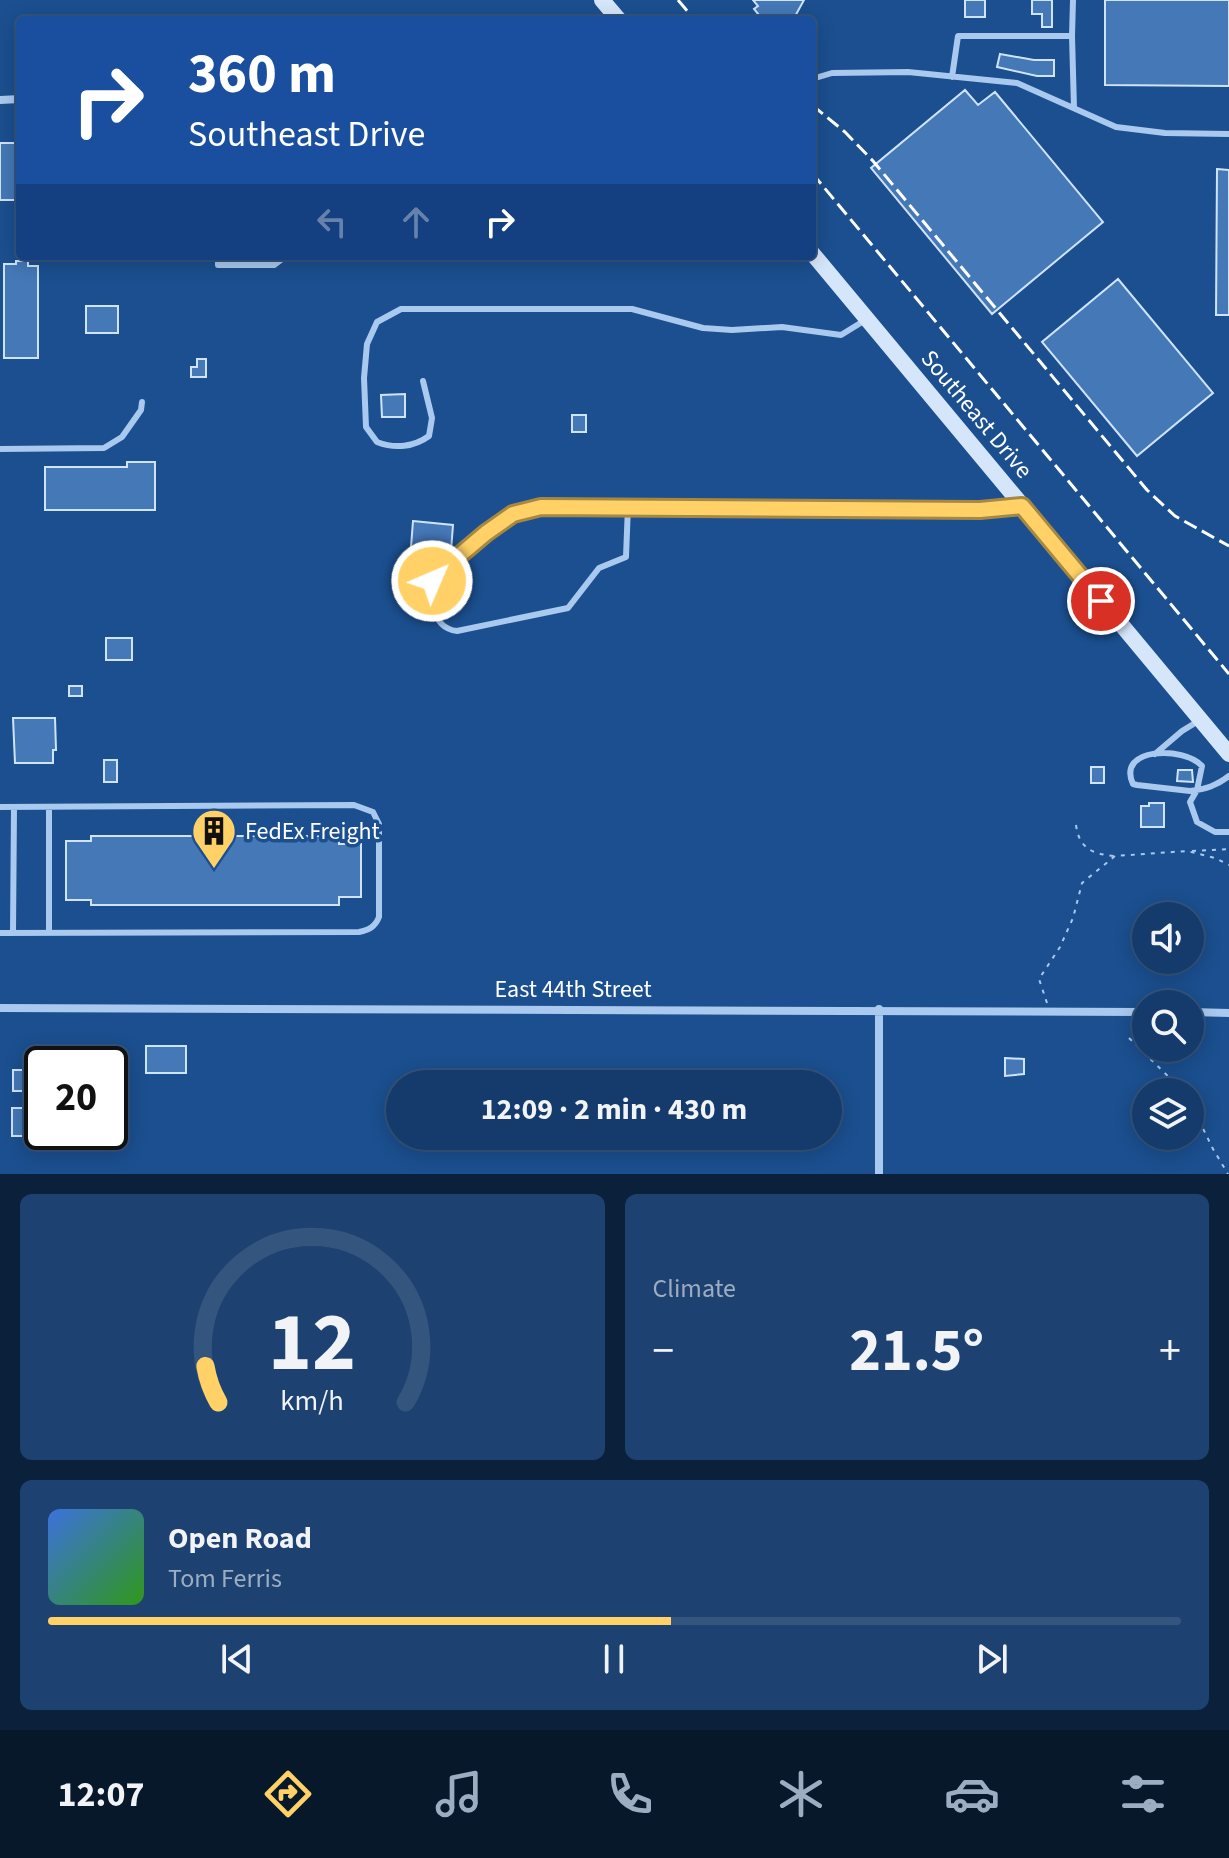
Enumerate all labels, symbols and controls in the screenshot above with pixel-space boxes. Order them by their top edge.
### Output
text: 360 m [188,35,336,114]
icon: right [56,48,160,152]
text: Southeast Drive [188,109,425,160]
icon: left [310,200,354,244]
icon: ahead [394,200,438,244]
icon: right [478,200,522,244]
street label: Southeast Drive [912,342,1041,486]
position arrow [390,539,474,623]
pin [1067,567,1135,635]
icon: arrive [1079,579,1123,623]
building icon: FedEx Freight [190,807,238,870]
place label: FedEx Freight [245,814,380,849]
map controls [1132,902,1204,1150]
button: sound [1132,902,1204,974]
street label: East 44th Street [494,972,652,1007]
button: search [1132,990,1204,1062]
speed limit sign: 20 [24,1046,128,1150]
button: layers [1132,1078,1204,1150]
text: 12:09 · 2 min · 430 m [481,1088,747,1131]
text: Climate [653,1270,736,1307]
text: 12 [268,1284,356,1402]
text: 21.5° [849,1309,984,1394]
text: − [653,1320,674,1383]
text: + [1159,1320,1181,1383]
text: km/h [281,1381,344,1421]
text: Open Road [168,1517,312,1560]
text: Tom Ferris [168,1560,282,1597]
icon: previous [215,1637,259,1681]
icon: pause [592,1637,636,1681]
icon: next [970,1637,1014,1681]
icon: directions [260,1766,316,1822]
icon: music [431,1766,487,1822]
icon: phone [602,1766,658,1822]
icon: climate [773,1766,829,1822]
icon: car [944,1766,1000,1822]
icon: filters [1115,1766,1171,1822]
text: 12:07 [58,1769,144,1820]

